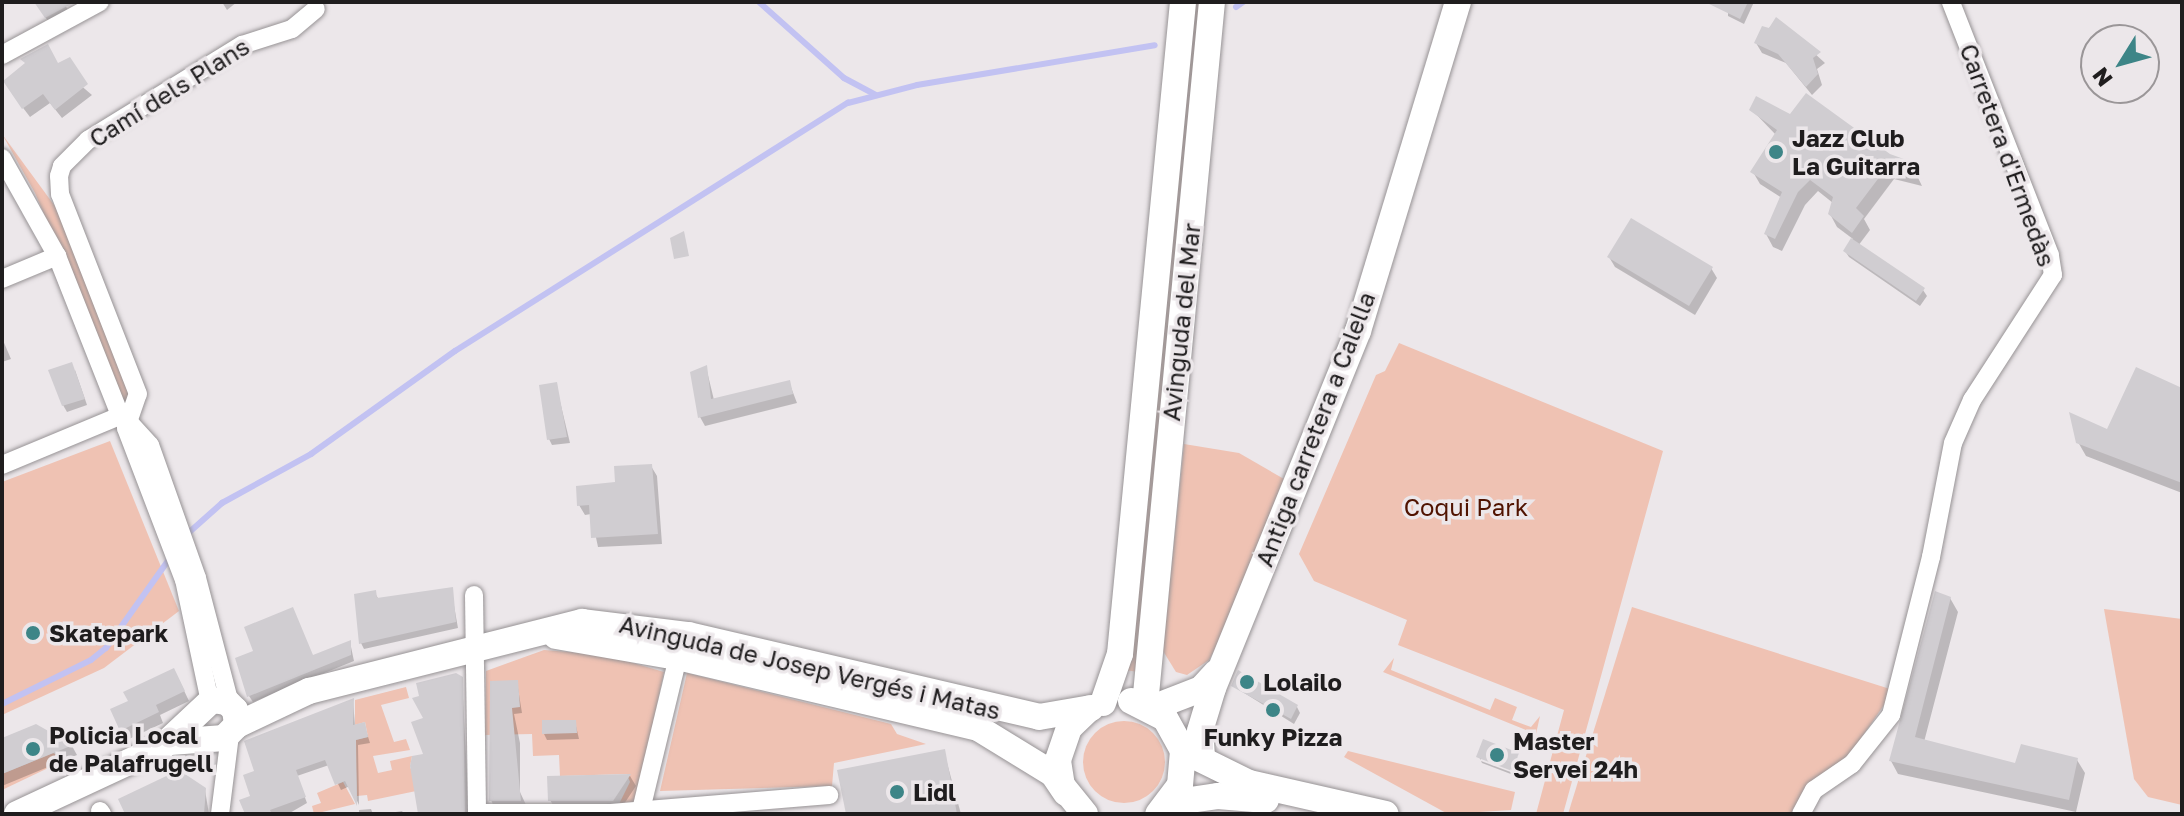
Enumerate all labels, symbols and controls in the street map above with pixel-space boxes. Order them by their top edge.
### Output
north arrow [2080,24,2160,104]
street label: Camí dels Plans [84,31,254,153]
street label: Carretera d'Ermedàs [1954,40,2062,270]
text: N [2086,63,2118,92]
place label: Jazz Club La Guitarra [1792,124,1920,180]
marker: Jazz Club La Guitarra [1767,143,1785,161]
street label: Avinguda del Mar [1156,222,1206,422]
street label: Antiga carretera a Calella [1249,288,1381,570]
park label: Coqui Park [1404,493,1528,521]
street label: Avinguda de Josep Vergés i Matas [617,609,1003,725]
place label: Skatepark [49,619,168,647]
marker: Skatepark [24,624,42,642]
place label: Lolailo [1263,668,1342,696]
marker: Lolailo [1238,673,1256,691]
marker: Funky Pizza [1264,701,1282,719]
place label: Policia Local de Palafrugell [49,721,213,777]
place label: Funky Pizza [1204,723,1342,751]
place label: Master Servei 24h [1513,727,1638,783]
marker: Policia Local de Palafrugell [24,740,42,758]
marker: Master Servei 24h [1488,746,1506,764]
place label: Lidl [913,778,956,806]
marker: Lidl [888,783,906,801]

